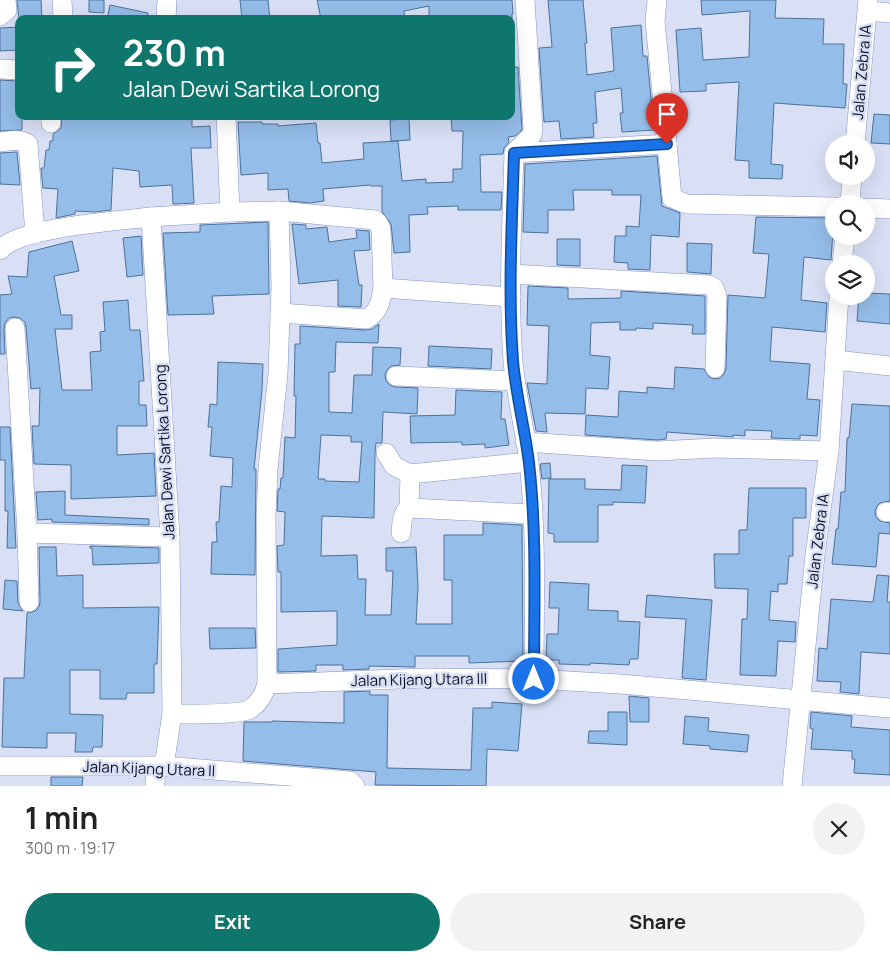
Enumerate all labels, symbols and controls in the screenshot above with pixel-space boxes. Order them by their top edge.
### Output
street label: Jalan Zebra IA [847,23,876,120]
text: 230 m [123,29,226,77]
icon: right [40,35,105,100]
text: Jalan Dewi Sartika Lorong [123,74,380,104]
pin [646,93,688,144]
icon: arrive [653,100,681,128]
map controls [825,135,875,305]
button: sound [825,135,875,185]
button: search [825,195,875,245]
button: layers [825,255,875,305]
street label: Jalan Dewi Sartika Lorong [149,364,180,540]
street label: Jalan Zebra IA [801,492,834,590]
position arrow [507,652,559,704]
street label: Jalan Kijang Utara III [351,668,487,691]
street label: Jalan Kijang Utara II [82,756,216,781]
text: 1 min [25,797,98,838]
button: close [813,803,865,855]
text: 300 m · 19:17 [25,837,115,859]
button: Exit [25,893,440,951]
button: Share [450,893,865,951]

